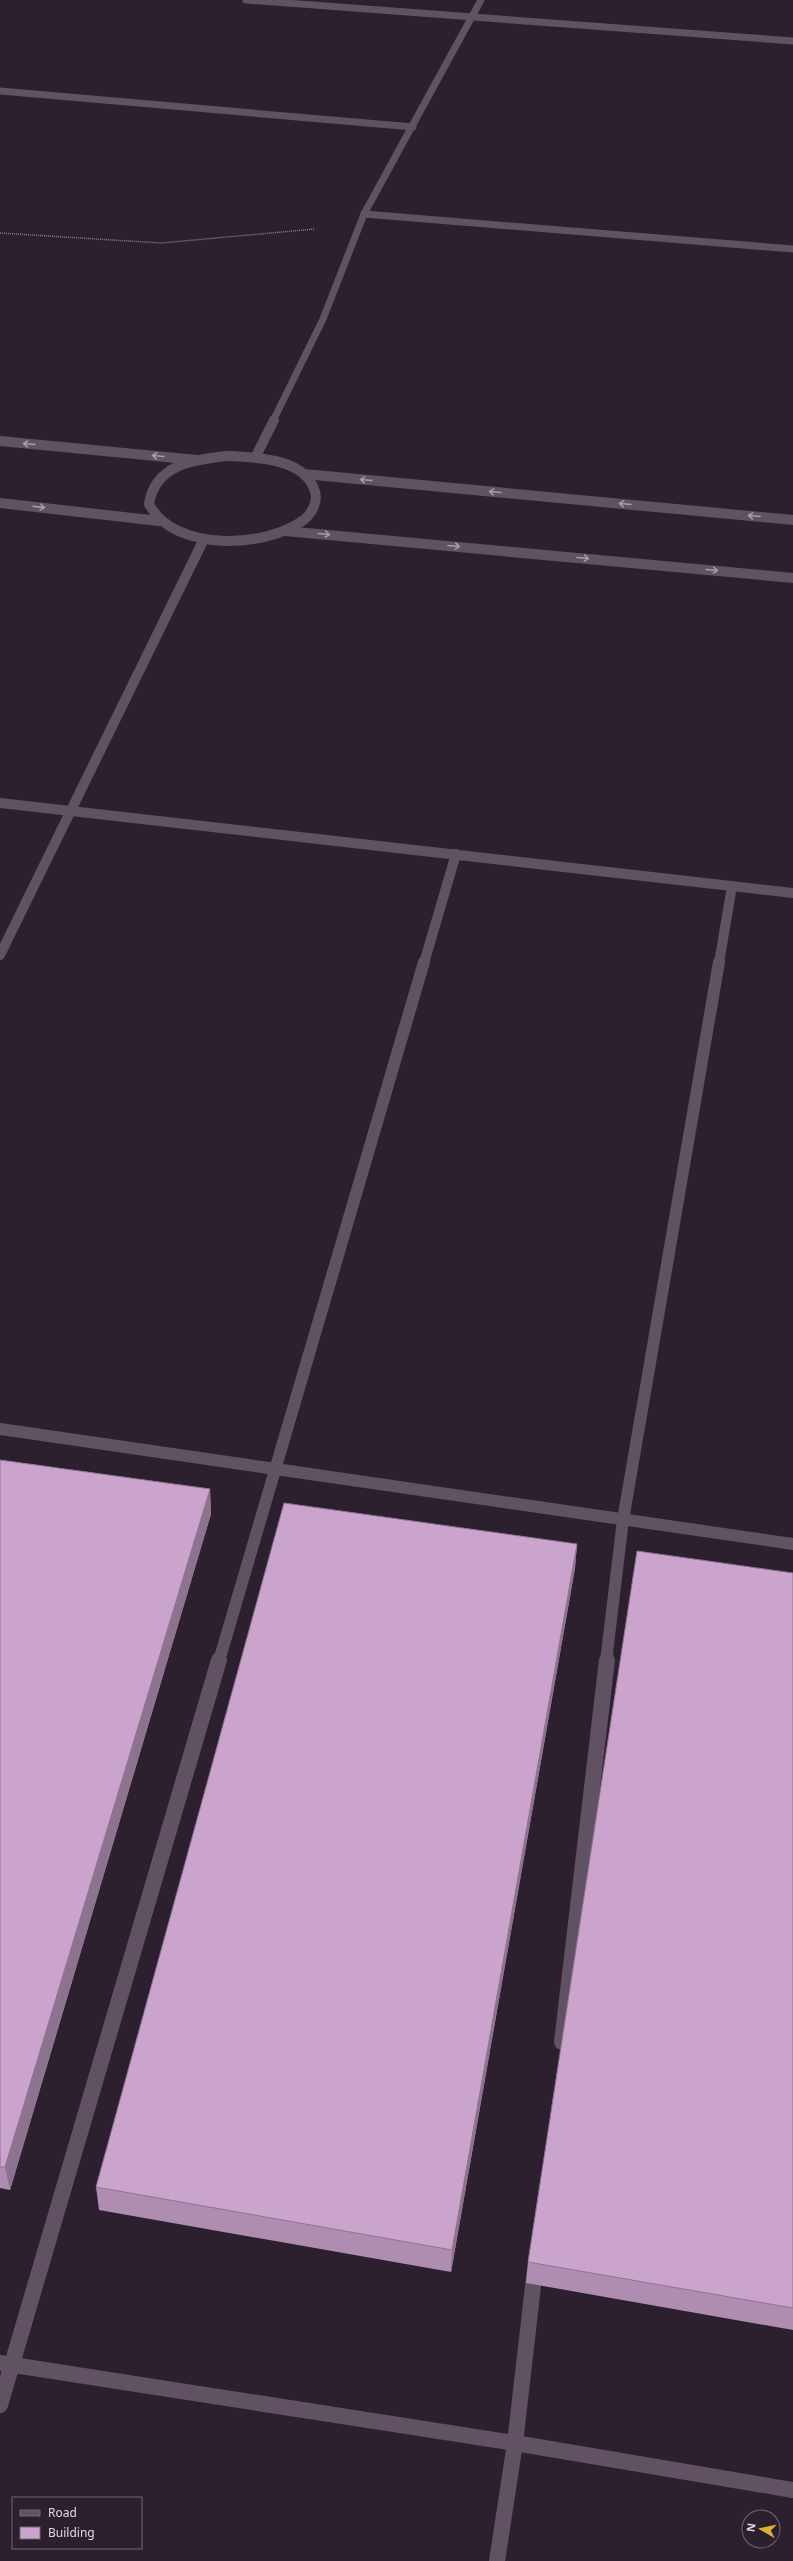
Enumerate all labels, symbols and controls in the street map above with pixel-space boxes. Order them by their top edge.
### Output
one-way arrow [23,440,36,448]
one-way arrow [152,453,165,460]
one-way arrow [360,476,373,483]
one-way arrow [489,488,502,496]
one-way arrow [619,501,632,508]
one-way arrow [32,503,45,511]
one-way arrow [748,513,761,520]
one-way arrow [317,531,330,538]
one-way arrow [447,543,460,550]
one-way arrow [576,555,589,562]
one-way arrow [706,567,719,574]
legend [12,2497,142,2549]
text: Road [48,2504,77,2521]
north arrow [741,2509,781,2549]
text: N [743,2522,759,2533]
text: Building [48,2524,95,2541]

